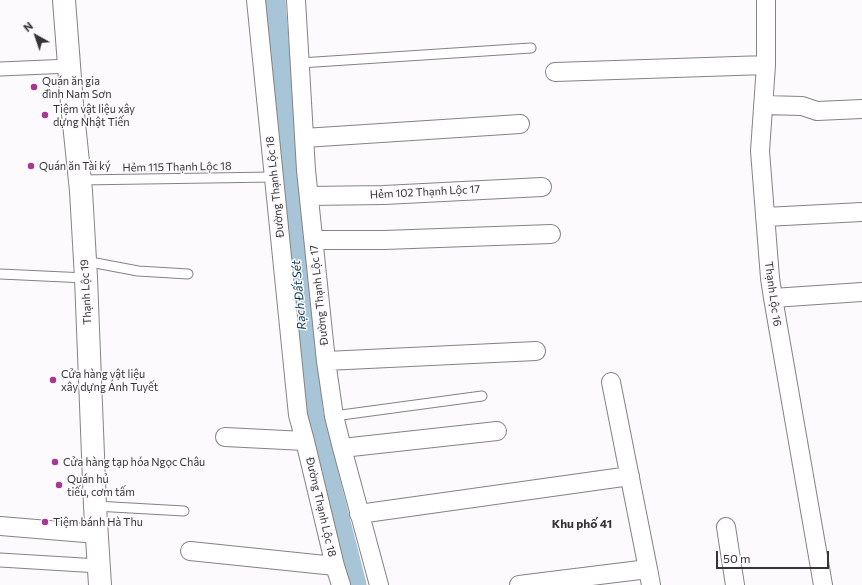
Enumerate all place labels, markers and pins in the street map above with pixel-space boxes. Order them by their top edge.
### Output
place label: Quán ăn gia đình Nam Sơn [42,74,111,100]
marker: Quán ăn gia đình Nam Sơn [29,82,39,92]
place label: Tiệm vật liệu xây dựng Nhật Tiến [53,102,135,128]
marker: Tiệm vật liệu xây dựng Nhật Tiến [40,110,50,120]
place label: Quán ăn Tài ký [39,159,111,173]
marker: Quán ăn Tài ký [26,161,36,171]
place label: Cửa hàng vật liệu xây dựng Ánh Tuyết [61,367,158,393]
marker: Cửa hàng vật liệu xây dựng Ánh Tuyết [48,375,58,385]
place label: Cửa hàng tạp hóa Ngọc Châu [63,455,205,469]
marker: Cửa hàng tạp hóa Ngọc Châu [50,457,60,467]
place label: Quán hủ tiếu, cơm tấm [67,472,135,498]
marker: Quán hủ tiếu, cơm tấm [54,480,64,490]
place label: Tiệm bánh Hà Thu [53,515,143,529]
marker: Tiệm bánh Hà Thu [40,517,50,527]

